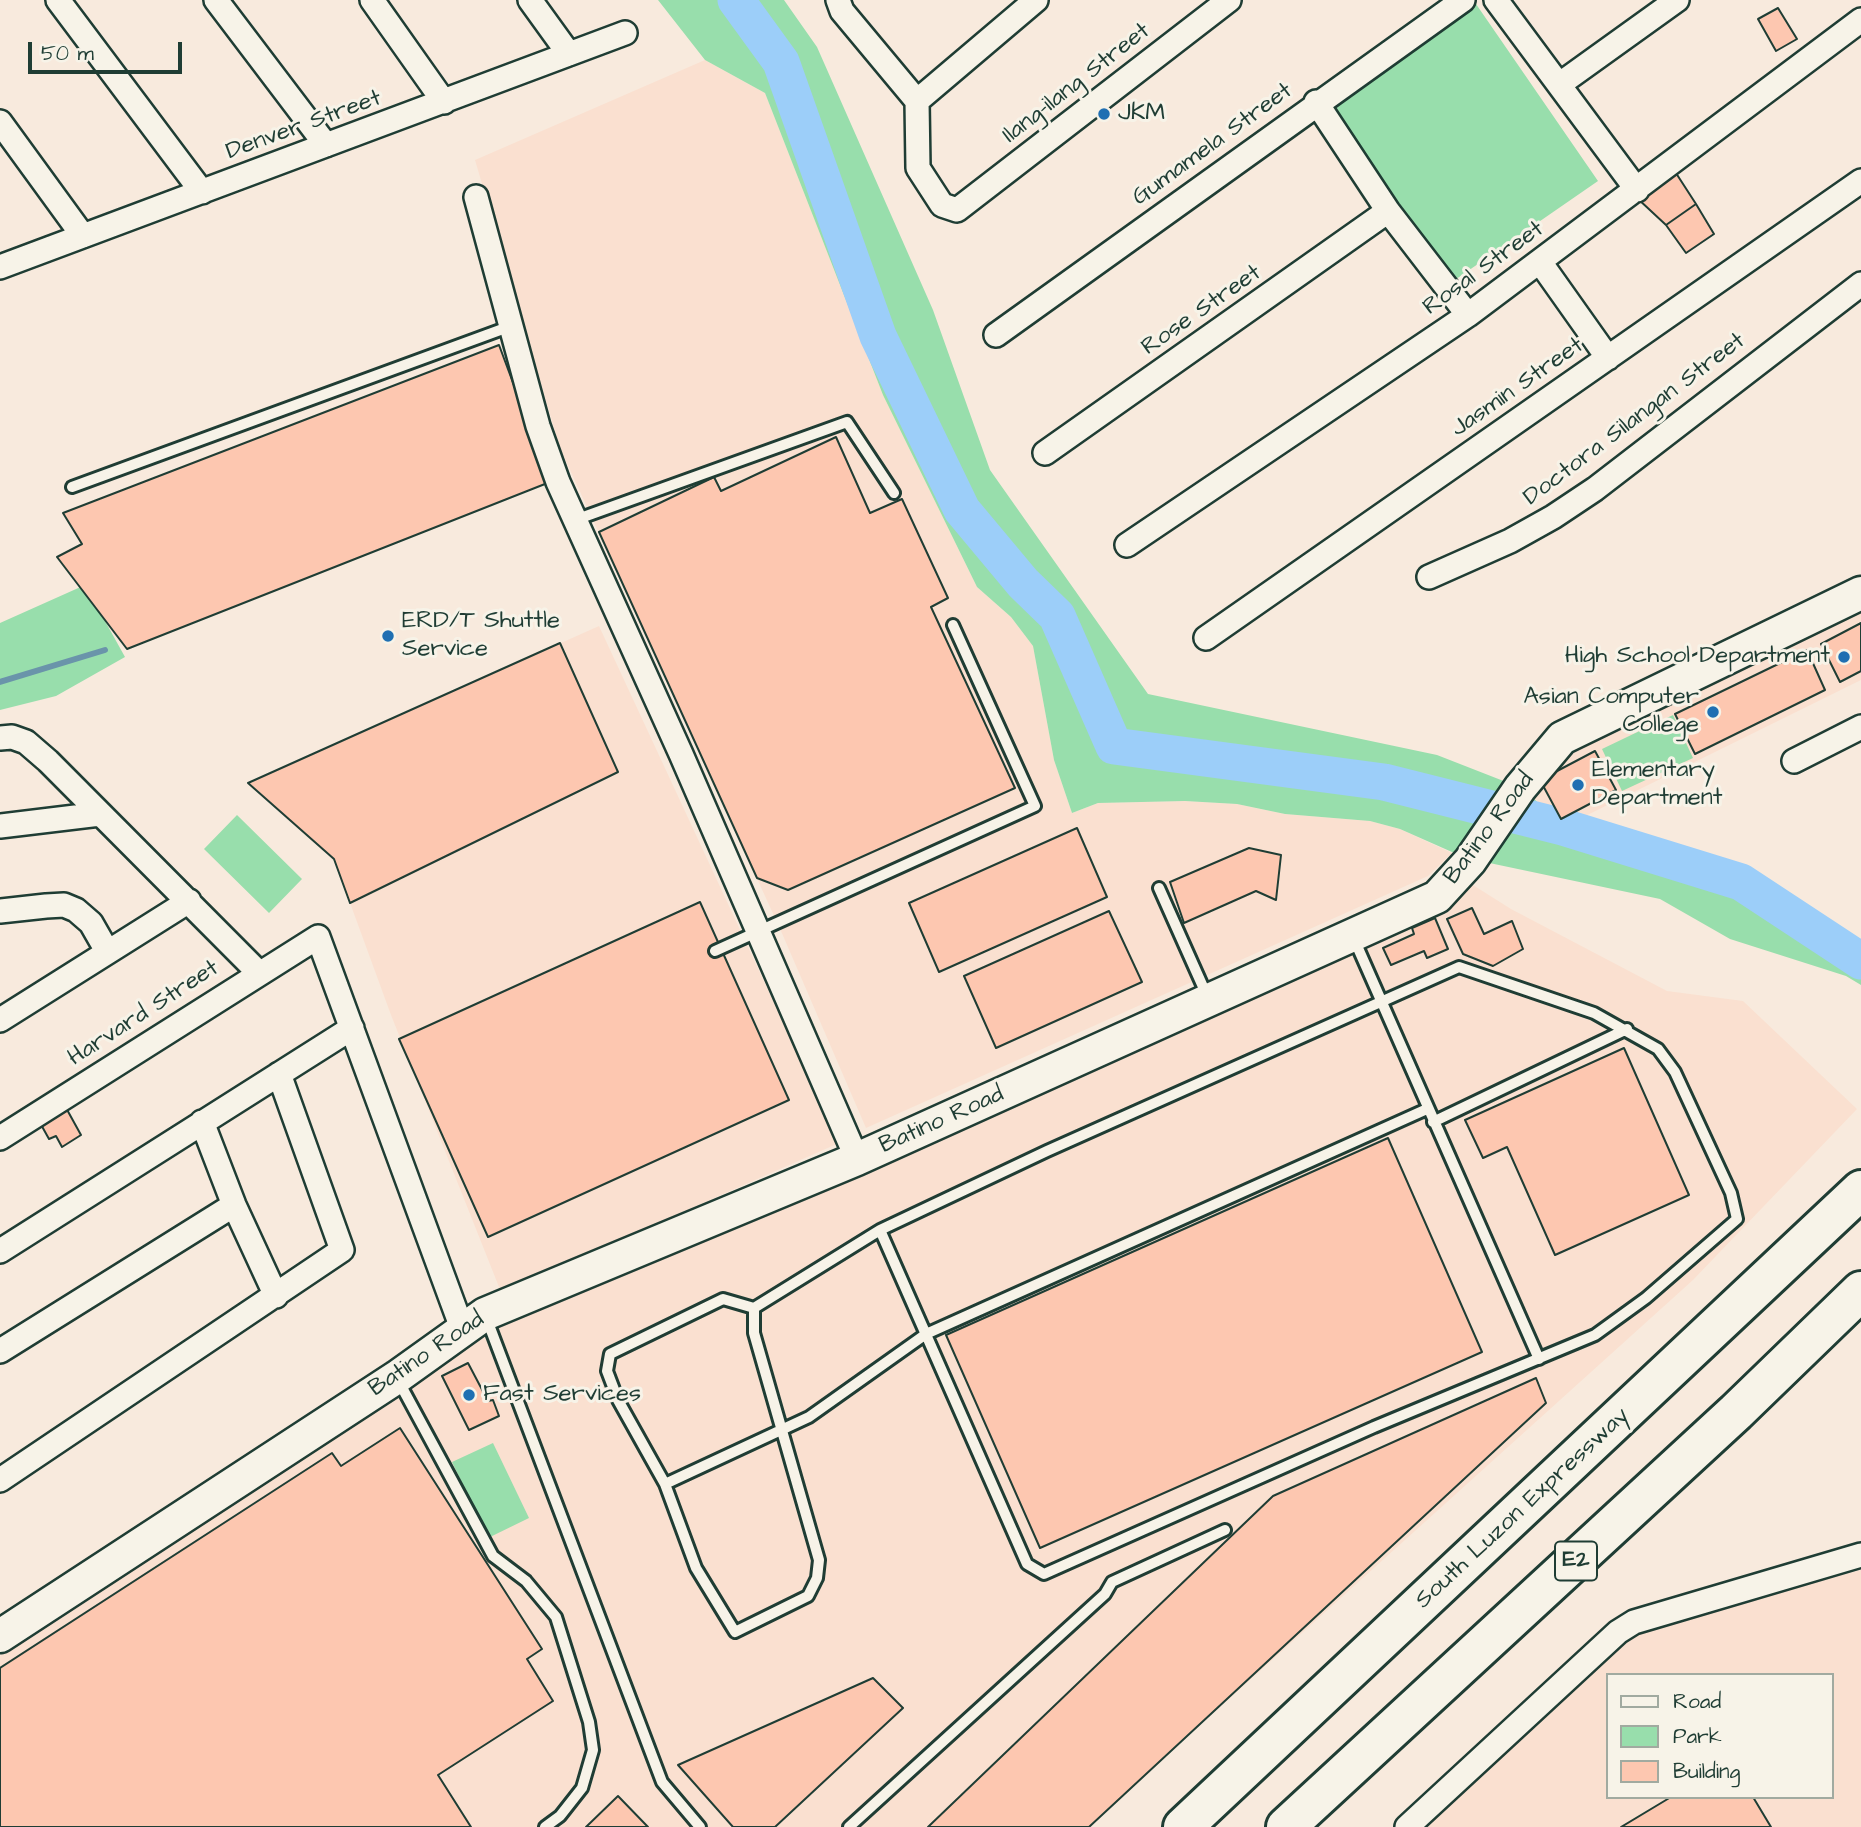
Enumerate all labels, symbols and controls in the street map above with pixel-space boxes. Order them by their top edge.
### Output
street label: Ilang-ilang Street [998,18,1156,150]
scale bar [32,28,186,72]
text: 50 m [41,39,94,68]
street label: Gumamela Street [1127,77,1299,213]
street label: Denver Street [223,85,385,167]
place label: JKM [1118,100,1165,128]
marker: JKM [1096,106,1112,122]
street label: Rosal Street [1418,216,1550,322]
street label: Rose Street [1137,259,1267,363]
street label: Doctora Silangan Street [1519,327,1751,513]
street label: Jasmin Street [1446,332,1590,444]
place label: ERD/T Shuttle Service [402,608,560,664]
marker: ERD/T Shuttle Service [380,628,396,644]
place label: High School Department [1565,643,1830,671]
marker: High School Department [1836,649,1852,665]
place label: Asian Computer College [1523,684,1699,740]
marker: Asian Computer College [1705,704,1721,720]
place label: Elementary Department [1592,757,1722,813]
street label: Batino Road [1439,767,1541,891]
marker: Elementary Department [1570,777,1586,793]
street label: Harvard Street [63,955,225,1073]
street label: Batino Road [875,1081,1009,1161]
street label: Batino Road [364,1306,490,1404]
place label: Fast Services [483,1381,641,1409]
marker: Fast Services [461,1387,477,1403]
street label: South Luzon Expressway [1410,1402,1636,1616]
road number: E2 [1555,1542,1597,1580]
legend [1605,1673,1833,1799]
text: Road [1673,1687,1721,1716]
text: Park [1673,1722,1722,1751]
text: Building [1673,1757,1740,1786]

